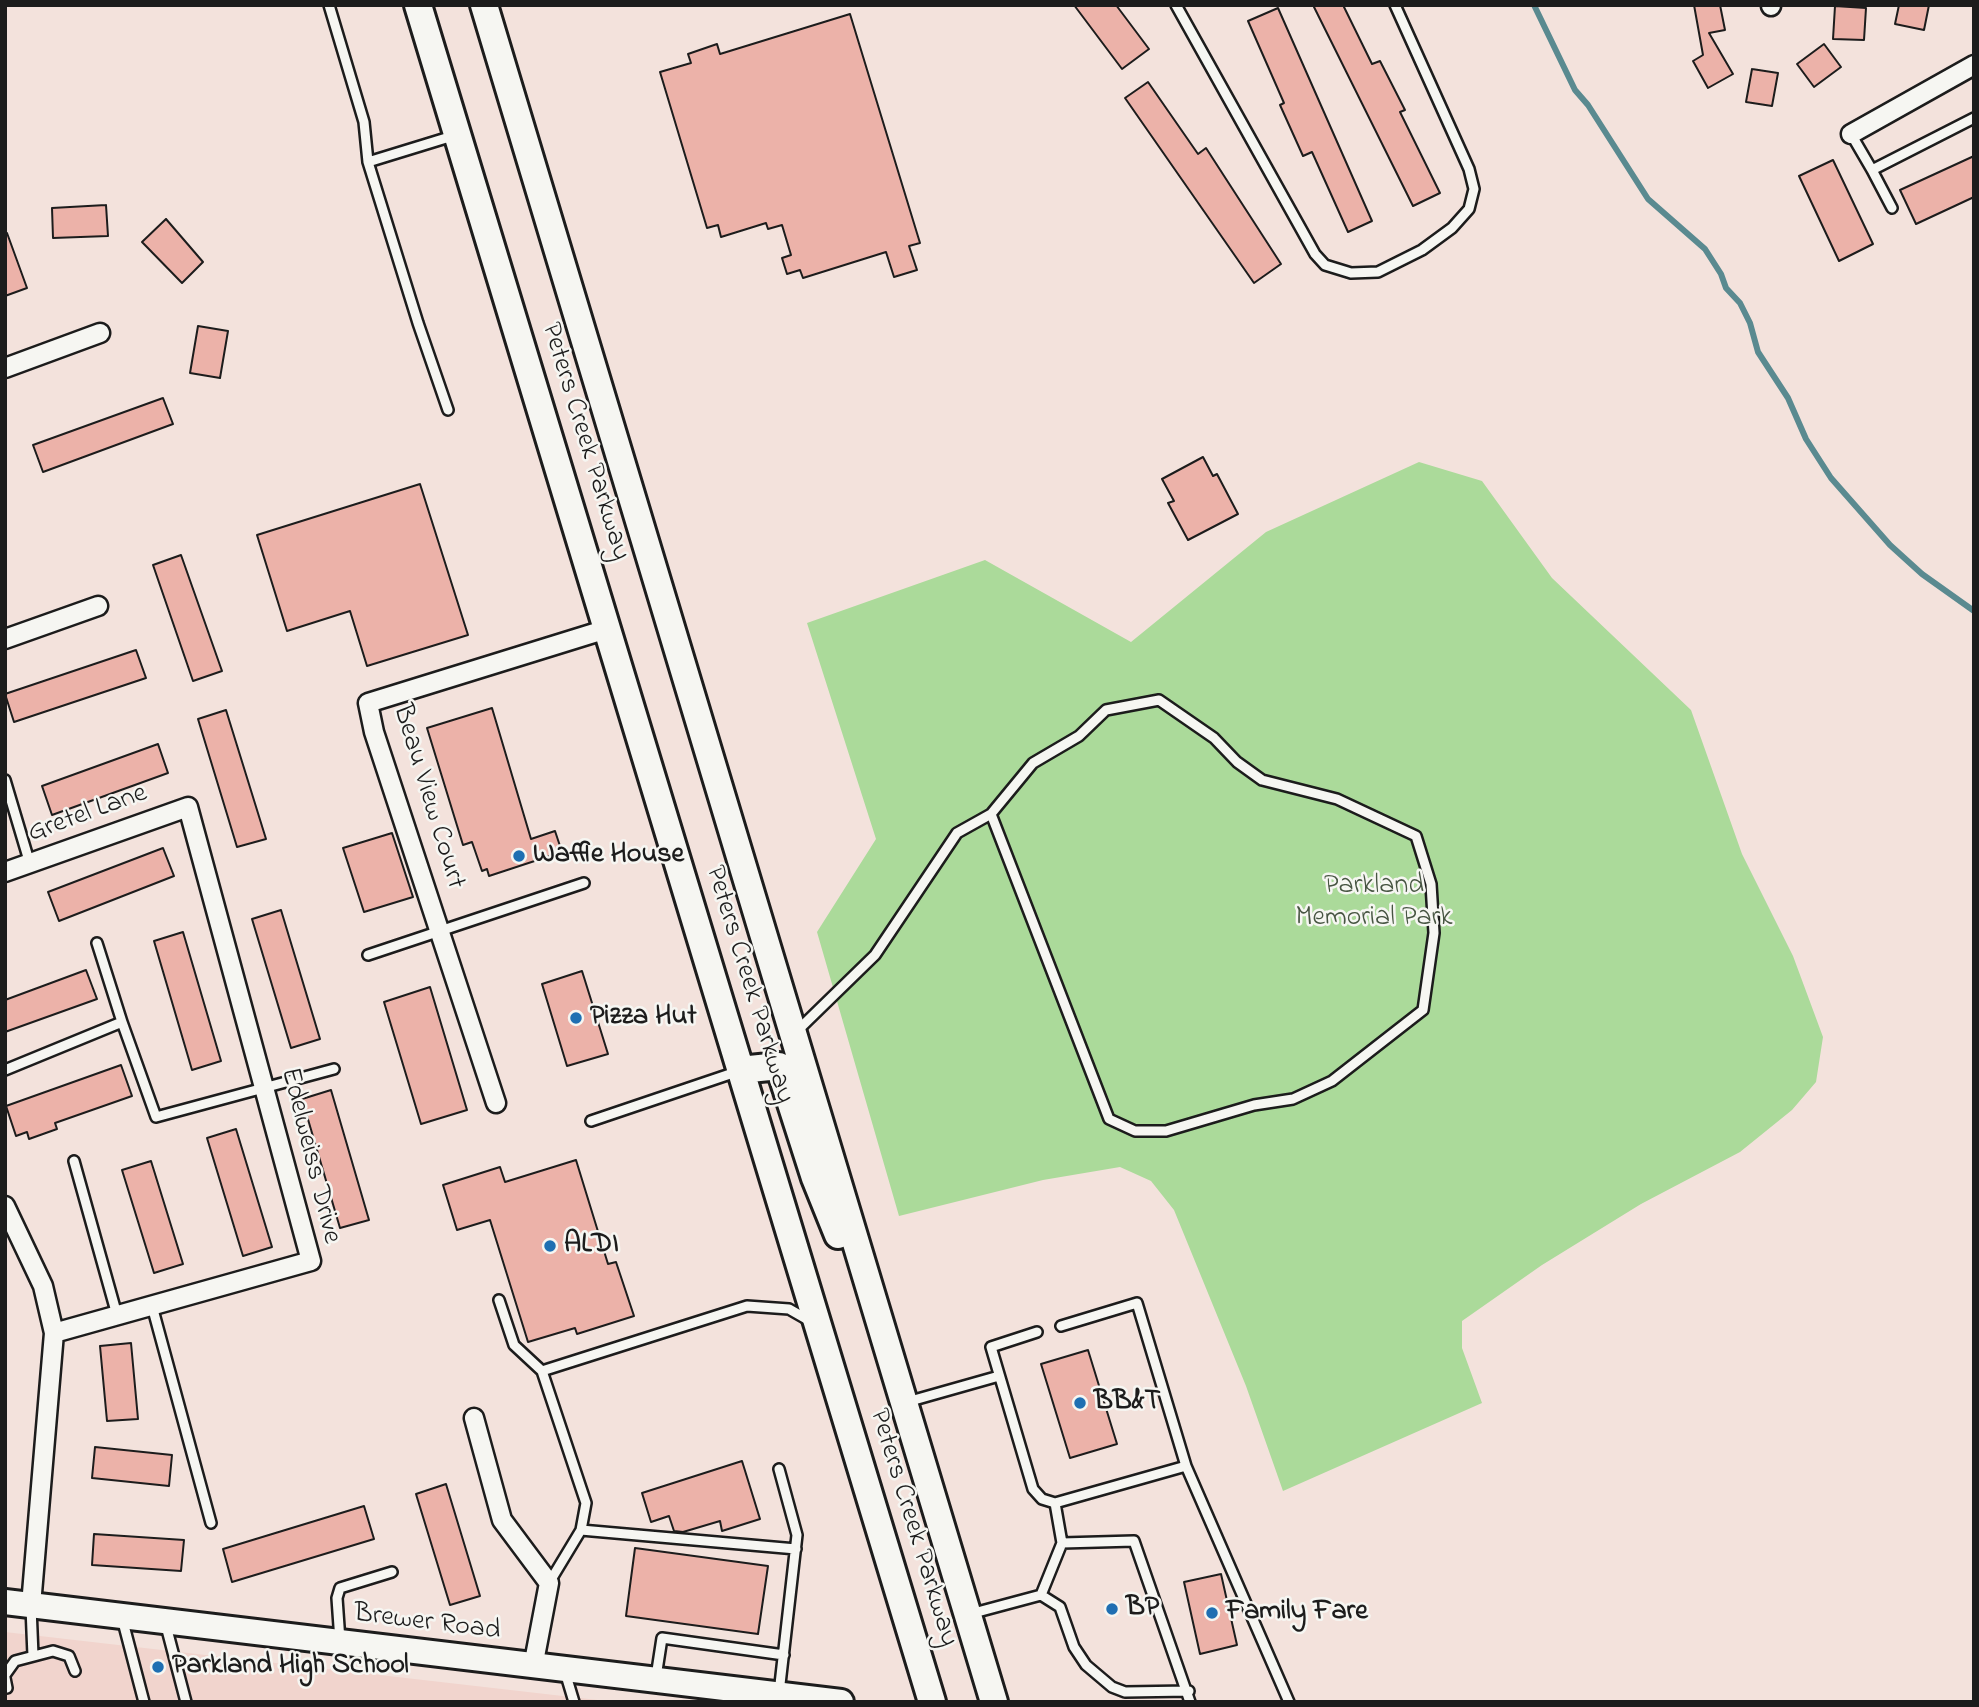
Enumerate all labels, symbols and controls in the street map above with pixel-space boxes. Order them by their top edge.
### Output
street label: Peters Creek Parkway [532,319,636,565]
street label: Beau View Court [383,701,471,893]
street label: Gretel Lane [24,778,152,852]
place label: Waffle House [533,839,684,873]
marker: Waffle House [511,848,527,864]
street label: Peters Creek Parkway [696,862,800,1108]
park label: Parkland Memorial Park [1296,870,1452,936]
place label: Pizza Hut [590,1001,697,1035]
marker: Pizza Hut [568,1010,584,1026]
street label: Edelweiss Drive [271,1065,347,1247]
place label: ALDI [564,1229,619,1263]
marker: ALDI [542,1238,558,1254]
place label: BB&T [1094,1386,1161,1420]
marker: BB&T [1072,1395,1088,1411]
street label: Peters Creek Parkway [860,1405,964,1651]
place label: BP [1126,1592,1159,1626]
place label: Family Fare [1226,1596,1368,1630]
street label: Brewer Road [352,1598,502,1650]
marker: BP [1104,1601,1120,1617]
marker: Family Fare [1204,1605,1220,1621]
place label: Parkland High School [172,1650,409,1684]
marker: Parkland High School [150,1659,166,1675]

